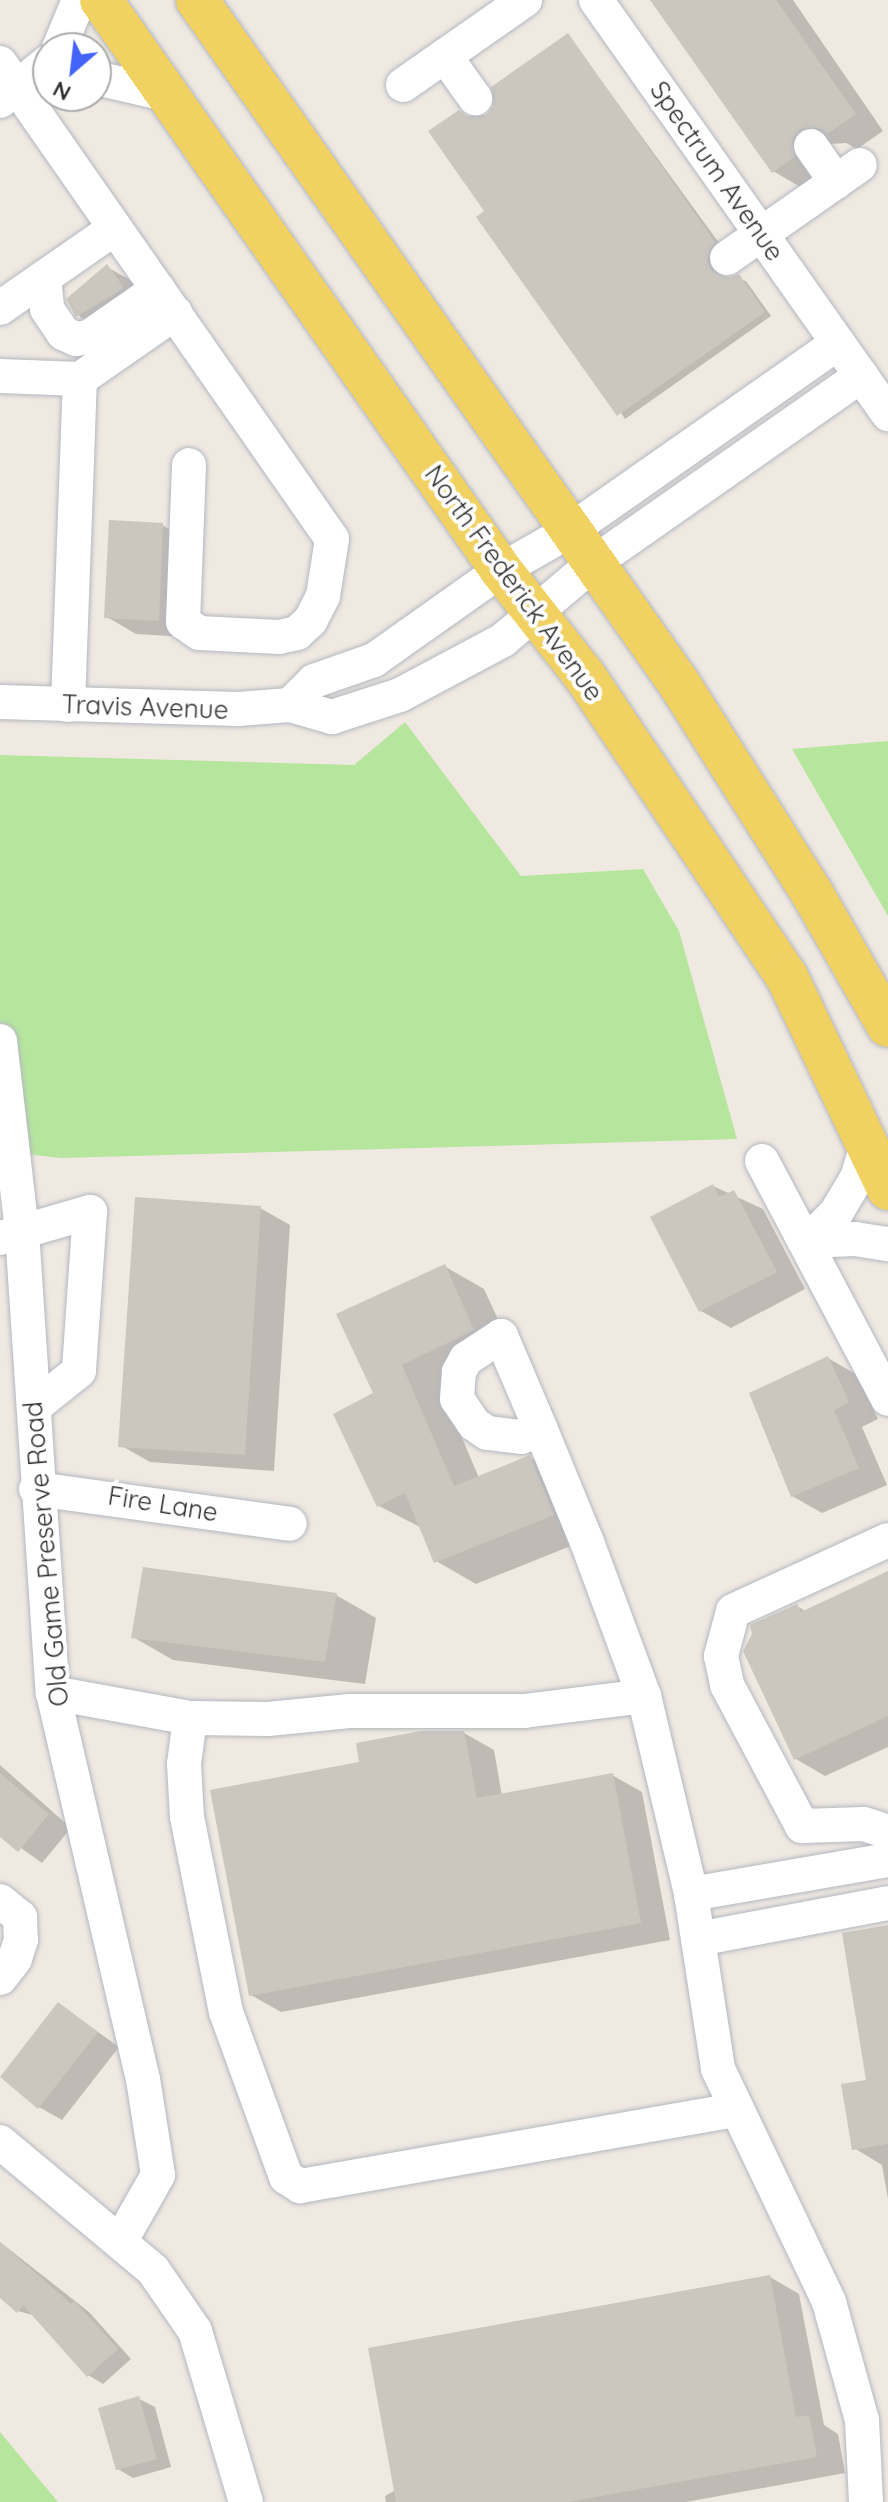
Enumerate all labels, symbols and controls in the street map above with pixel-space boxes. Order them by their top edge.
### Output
north arrow [32,32,112,112]
text: N [48,75,75,108]
street label: Spectrum Avenue [643,75,791,267]
street label: North Frederick Avenue [418,459,610,707]
street label: Travis Avenue [61,688,229,726]
street label: Old Game Preserve Road [17,1400,75,1708]
street label: Fire Lane [106,1480,220,1528]

